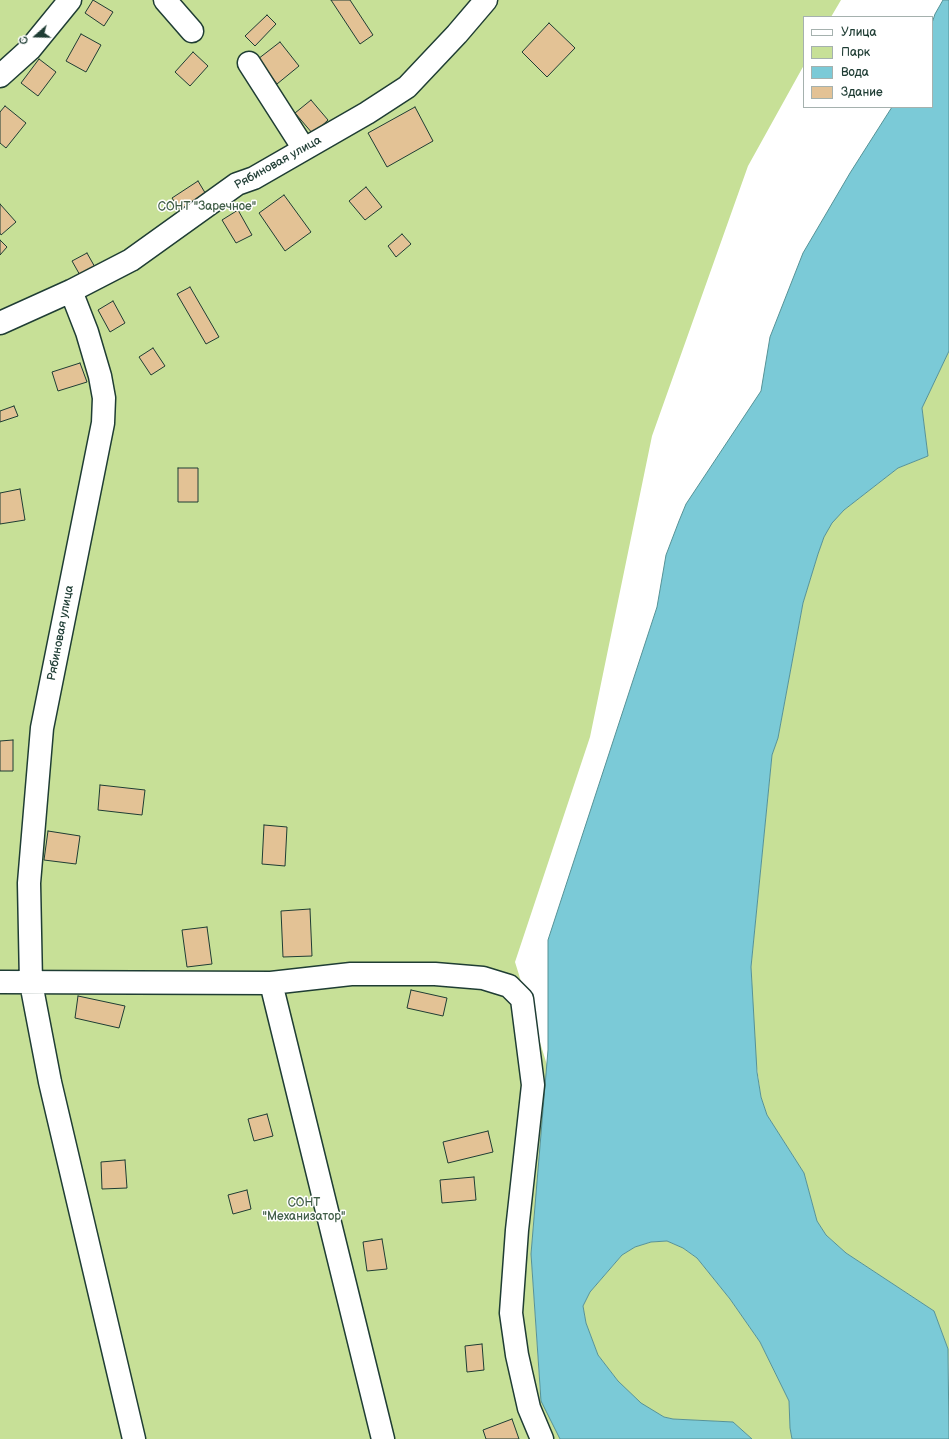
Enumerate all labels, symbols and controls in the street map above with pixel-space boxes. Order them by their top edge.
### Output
north arrow [16,16,56,56]
legend [803,16,933,108]
text: Улица [841,25,877,40]
text: С [17,34,32,46]
text: Парк [841,45,870,60]
text: Вода [841,65,869,80]
text: Здание [841,85,883,100]
street label: Рябиновая улица [232,133,324,193]
park label: СОНТ "Заречное" [158,200,256,214]
street label: Рябиновая улица [45,584,77,682]
park label: СОНТ "Механизатор" [263,1196,345,1224]

